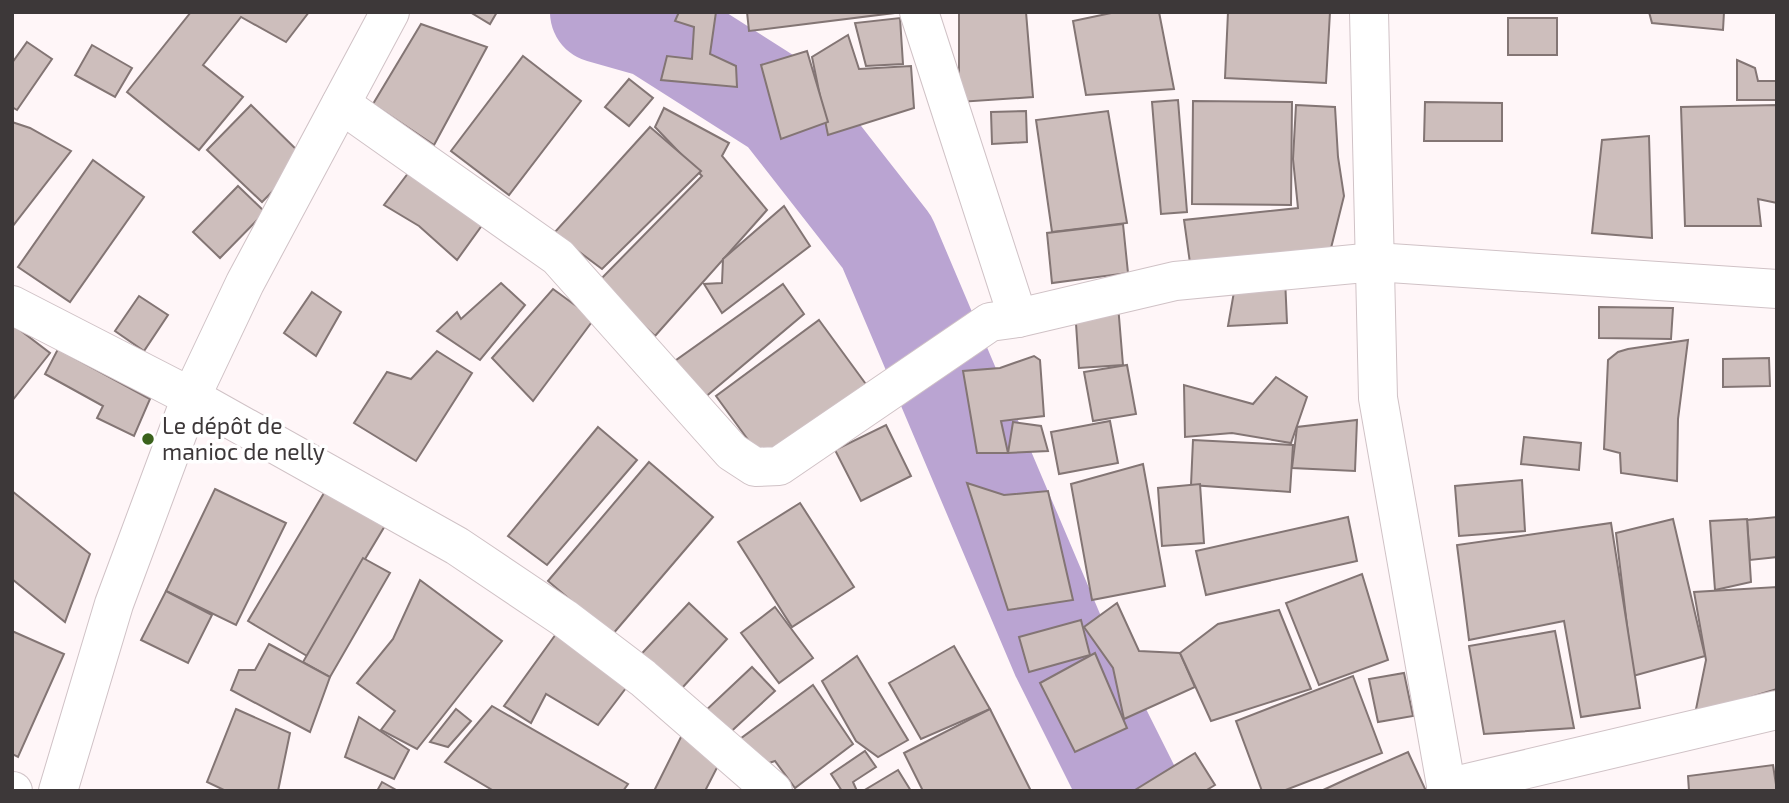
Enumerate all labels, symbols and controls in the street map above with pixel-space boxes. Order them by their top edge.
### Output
place label: Le dépôt de manioc de nelly [162,411,325,465]
marker: Le dépôt de manioc de nelly [140,431,156,447]

